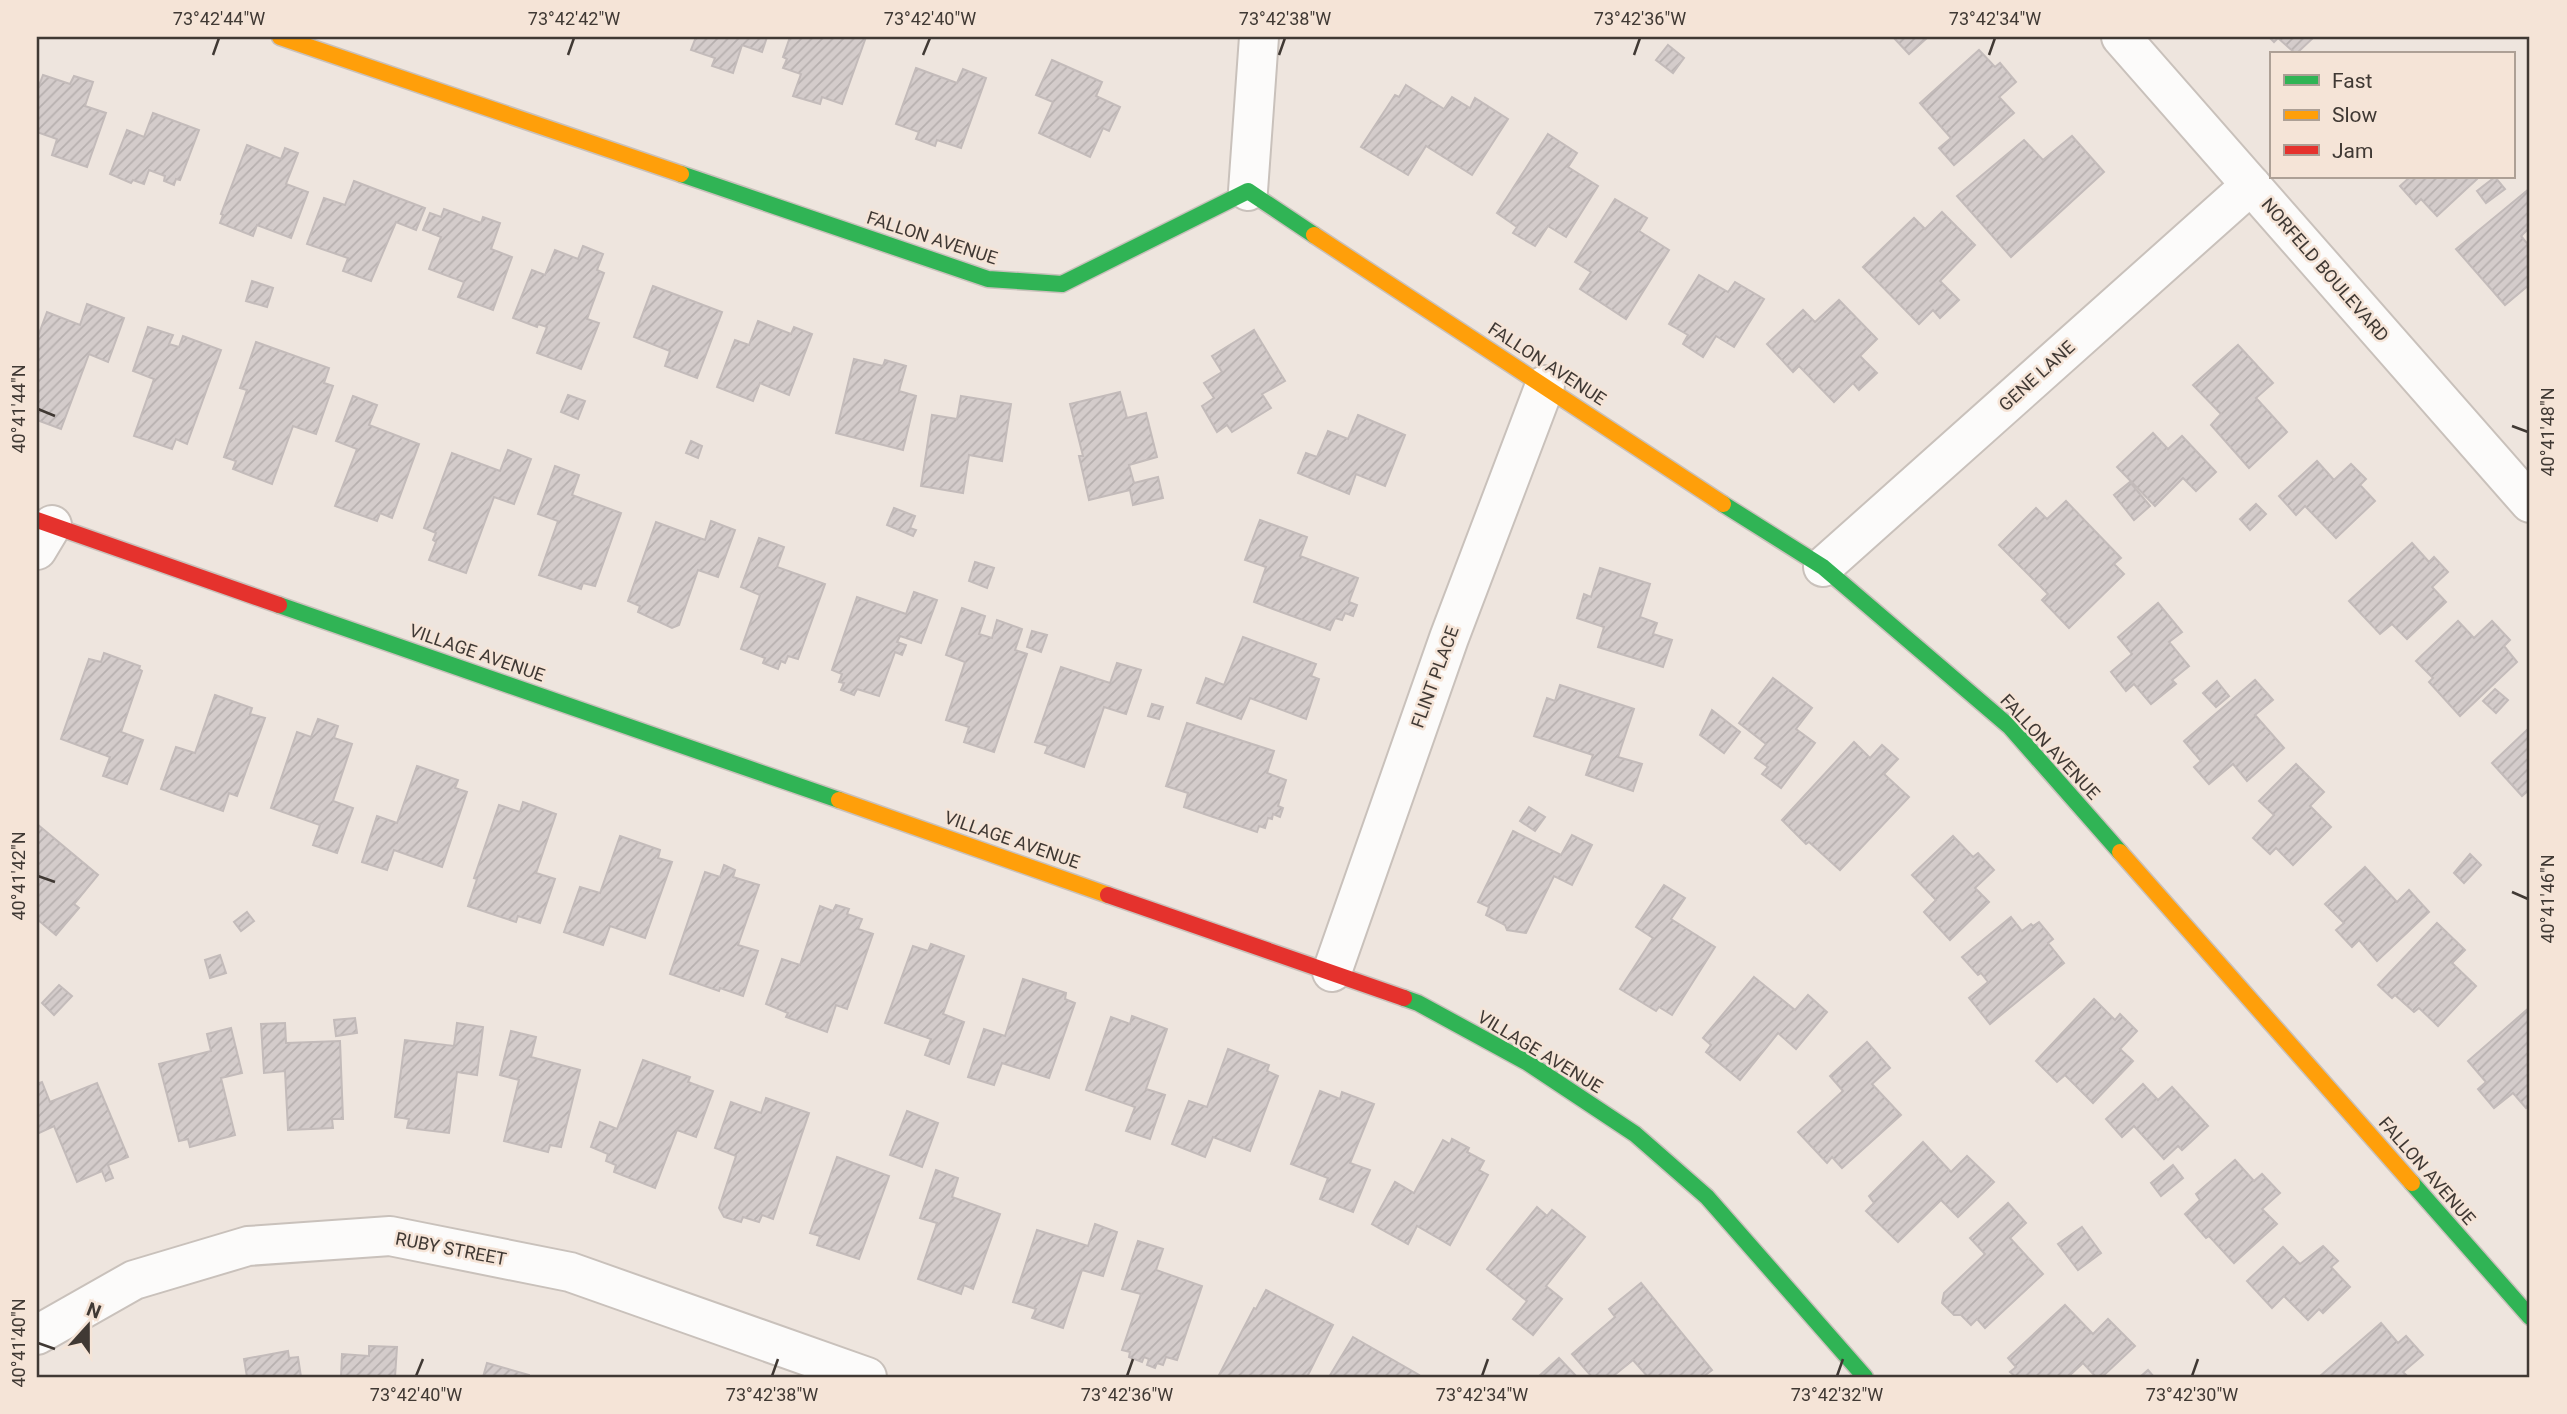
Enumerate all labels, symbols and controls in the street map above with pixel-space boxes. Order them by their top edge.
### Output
text: 73°42'44"W [173,8,265,29]
text: 73°42'42"W [528,8,620,29]
text: 73°42'40"W [884,8,976,29]
text: 73°42'38"W [1239,8,1331,29]
text: 73°42'36"W [1594,8,1686,29]
text: 73°42'34"W [1949,8,2041,29]
legend [2270,52,2514,178]
text: Fast [2332,69,2373,93]
text: Slow [2332,103,2378,127]
text: Jam [2332,139,2373,163]
street label: NORFELD BOULEVARD [2257,194,2393,346]
street label: FALLON AVENUE [864,207,1000,269]
street label: FALLON AVENUE [1484,318,1610,409]
street label: GENE LANE [1994,336,2079,415]
text: 40°41'44"N [8,364,29,454]
text: 40°41'48"N [2537,387,2558,477]
street label: VILLAGE AVENUE [407,619,548,686]
street label: FLINT PLACE [1406,623,1463,731]
street label: FALLON AVENUE [1996,690,2104,804]
street label: VILLAGE AVENUE [942,806,1083,873]
text: 40°41'42"N [8,831,29,921]
text: 40°41'46"N [2537,854,2558,944]
street label: VILLAGE AVENUE [1474,1006,1606,1097]
street label: FALLON AVENUE [2375,1112,2480,1229]
street label: RUBY STREET [394,1227,509,1270]
north arrow [52,1292,122,1362]
text: N [84,1297,104,1324]
text: 40°41'40"N [8,1298,29,1388]
text: 73°42'40"W [370,1384,462,1405]
text: 73°42'38"W [726,1384,818,1405]
text: 73°42'36"W [1081,1384,1173,1405]
text: 73°42'34"W [1436,1384,1528,1405]
text: 73°42'32"W [1791,1384,1883,1405]
text: 73°42'30"W [2146,1384,2238,1405]

